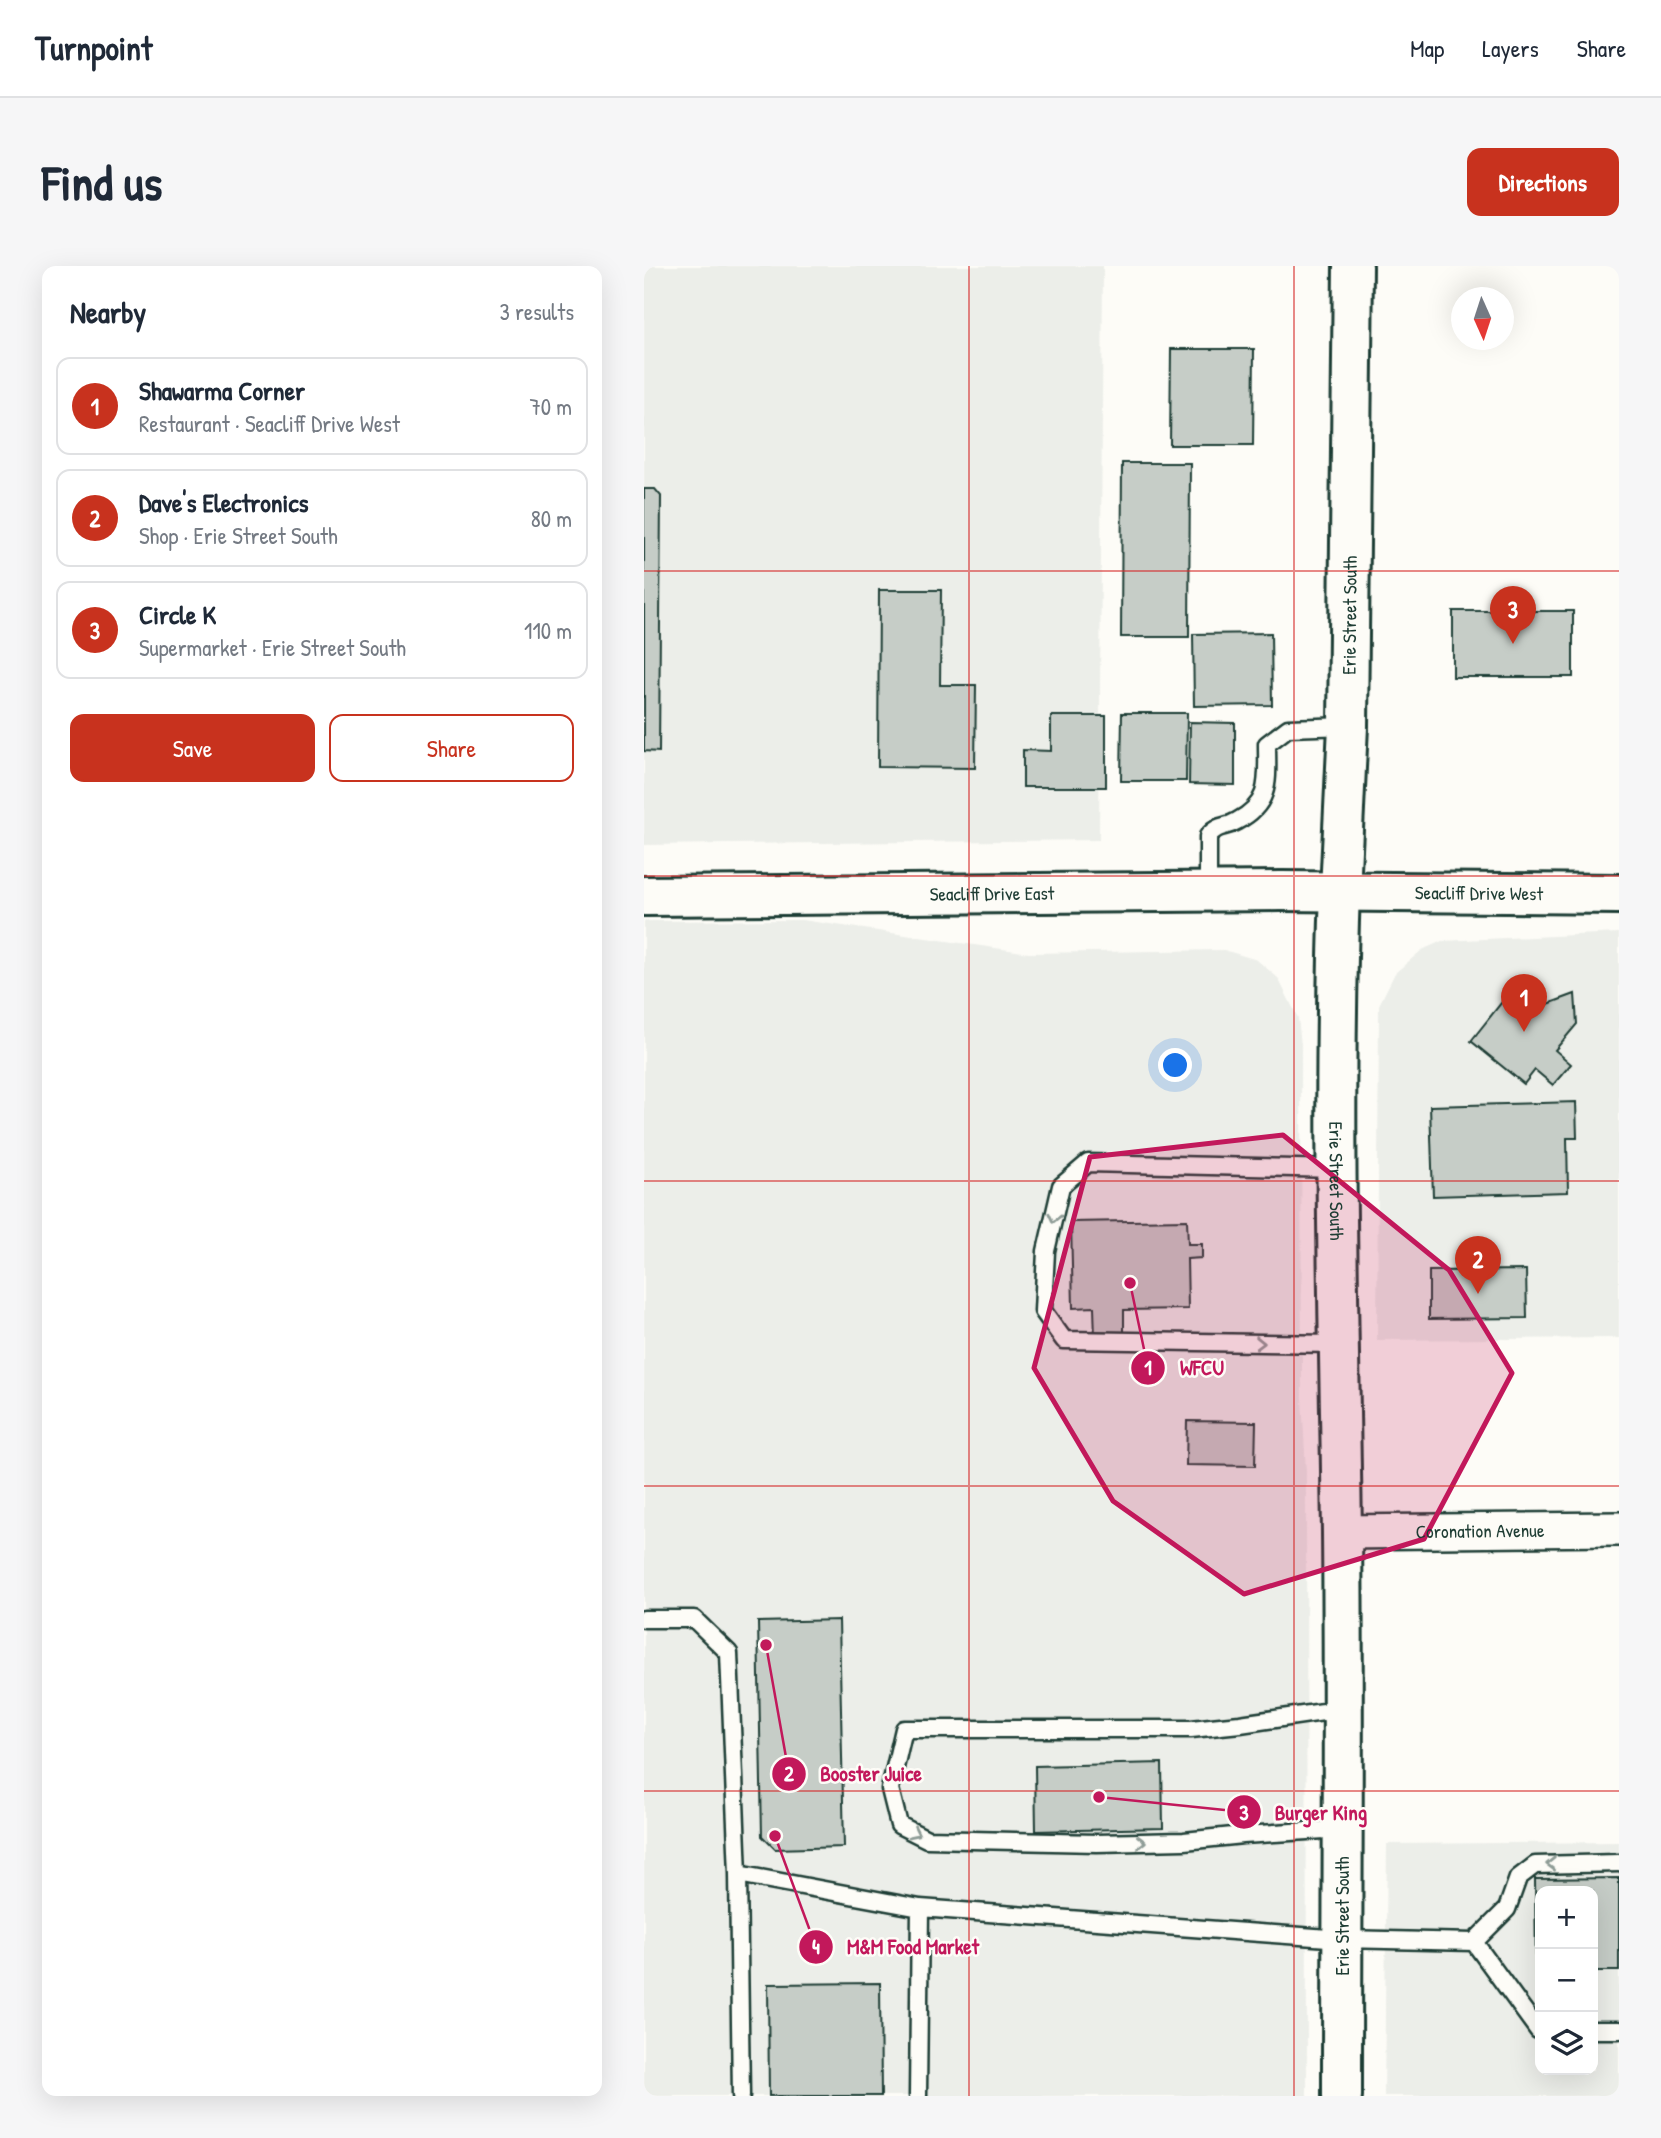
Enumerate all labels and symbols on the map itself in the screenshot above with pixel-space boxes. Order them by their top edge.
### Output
north arrow [1451,287,1514,350]
street label: Erie Street South [1336,555,1363,675]
pin: 3 [1490,586,1536,644]
street label: Seacliff Drive West [1415,879,1544,906]
street label: Seacliff Drive East [930,880,1055,907]
pin: 1 [1501,974,1547,1032]
your location [1158,1048,1192,1082]
street label: Erie Street South [1323,1121,1350,1241]
one-way arrow [1048,1212,1062,1224]
pin: 2 [1455,1236,1501,1294]
one-way arrow [1254,1335,1265,1350]
callout: WFCU [1131,1347,1238,1389]
text: 1 [1144,1353,1152,1382]
text: WFCU [1180,1353,1224,1382]
street label: Coronation Avenue [1415,1517,1545,1544]
callout: Booster Juice [771,1753,936,1795]
text: 2 [784,1759,794,1788]
text: Booster Juice [820,1759,922,1788]
callout: Burger King [1226,1791,1382,1833]
text: 3 [1239,1798,1249,1827]
text: Burger King [1275,1798,1367,1828]
one-way arrow [908,1825,920,1839]
one-way arrow [1136,1834,1147,1850]
street label: Erie Street South [1329,1856,1355,1976]
one-way arrow [1545,1857,1556,1872]
callout: M&M Food Market [798,1926,993,1968]
text: 4 [812,1932,820,1961]
text: M&M Food Market [847,1932,980,1961]

